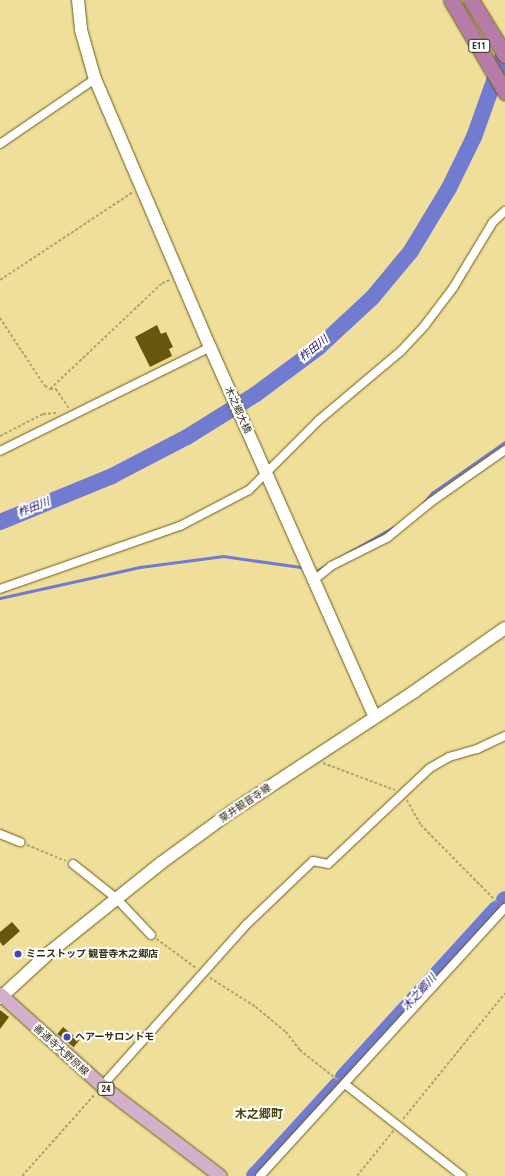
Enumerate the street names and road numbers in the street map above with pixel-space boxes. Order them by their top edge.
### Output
road number: E11 [468,39,490,53]
street label: 木之郷大橋 [222,385,254,435]
street label: 粟井観音寺線 [217,781,273,825]
street label: 善通寺大野原線 [31,1022,91,1078]
road number: 24 [97,1082,115,1096]

